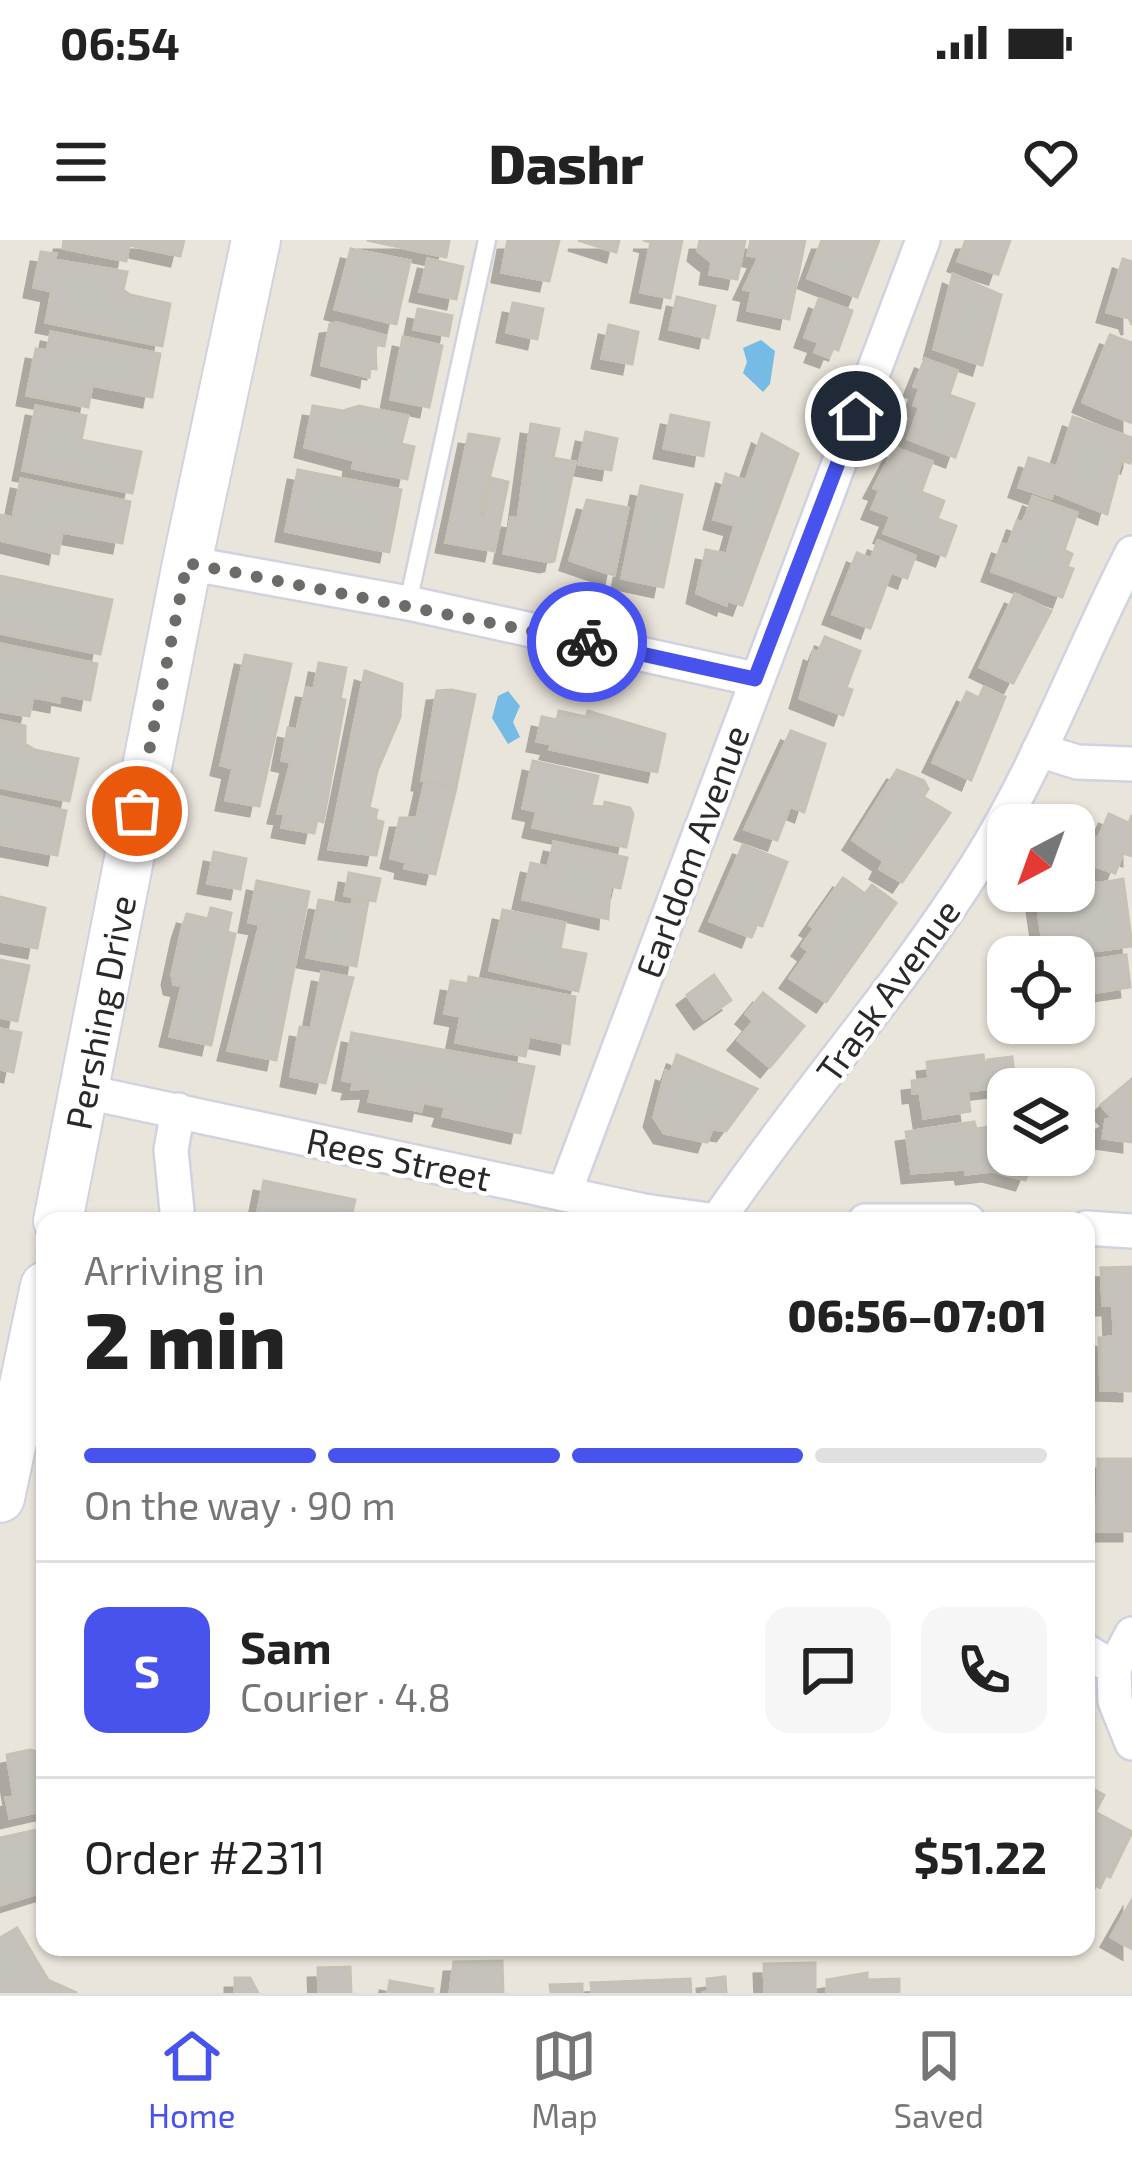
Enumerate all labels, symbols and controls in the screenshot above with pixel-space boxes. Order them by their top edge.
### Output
text: 06:54 [60,15,180,69]
icon: menu [48,129,114,195]
icon: heart [1018,129,1084,195]
text: Dashr [489,130,643,195]
pin [805,365,907,467]
icon: home [823,383,889,449]
courier [527,582,647,702]
icon: bike [554,609,620,675]
street label: Earldom Avenue [625,719,757,983]
pin [86,760,188,862]
icon: bag [104,778,170,844]
north arrow [987,804,1095,912]
map controls [987,804,1095,1176]
street label: Trask Avenue [806,890,968,1090]
street label: Pershing Drive [55,891,143,1133]
button: locate [987,936,1095,1044]
button: layers [987,1068,1095,1176]
street label: Rees Street [303,1118,495,1198]
text: Arriving in [84,1246,265,1293]
text: 06:56–07:01 [788,1287,1047,1341]
text: 2 min [84,1291,286,1385]
text: On the way · 90 m [84,1481,396,1528]
button: chat [765,1607,891,1733]
button: phone [921,1607,1047,1733]
text: Sam [240,1619,332,1673]
text: S [134,1643,160,1697]
text: Courier · 4.8 [240,1673,451,1720]
text: Order #2311 [84,1829,326,1883]
text: $51.22 [913,1829,1047,1883]
tab: Home [148,2023,235,2135]
tab: Map [531,2023,598,2135]
tab: Saved [893,2023,984,2135]

